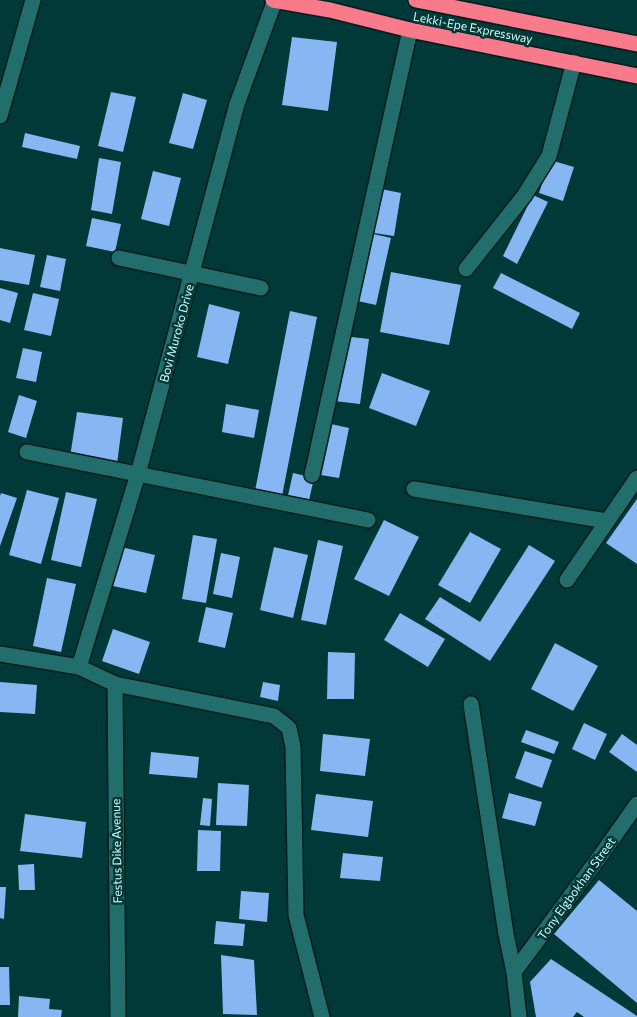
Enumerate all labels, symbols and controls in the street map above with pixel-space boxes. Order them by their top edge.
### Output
street label: Lekki-Epe Expressway [412,9,534,45]
street label: Bovi Muroko Drive [156,282,196,384]
street label: Festus Dike Avenue [108,799,124,903]
street label: Tony Elgbokhan Street [534,834,618,942]

